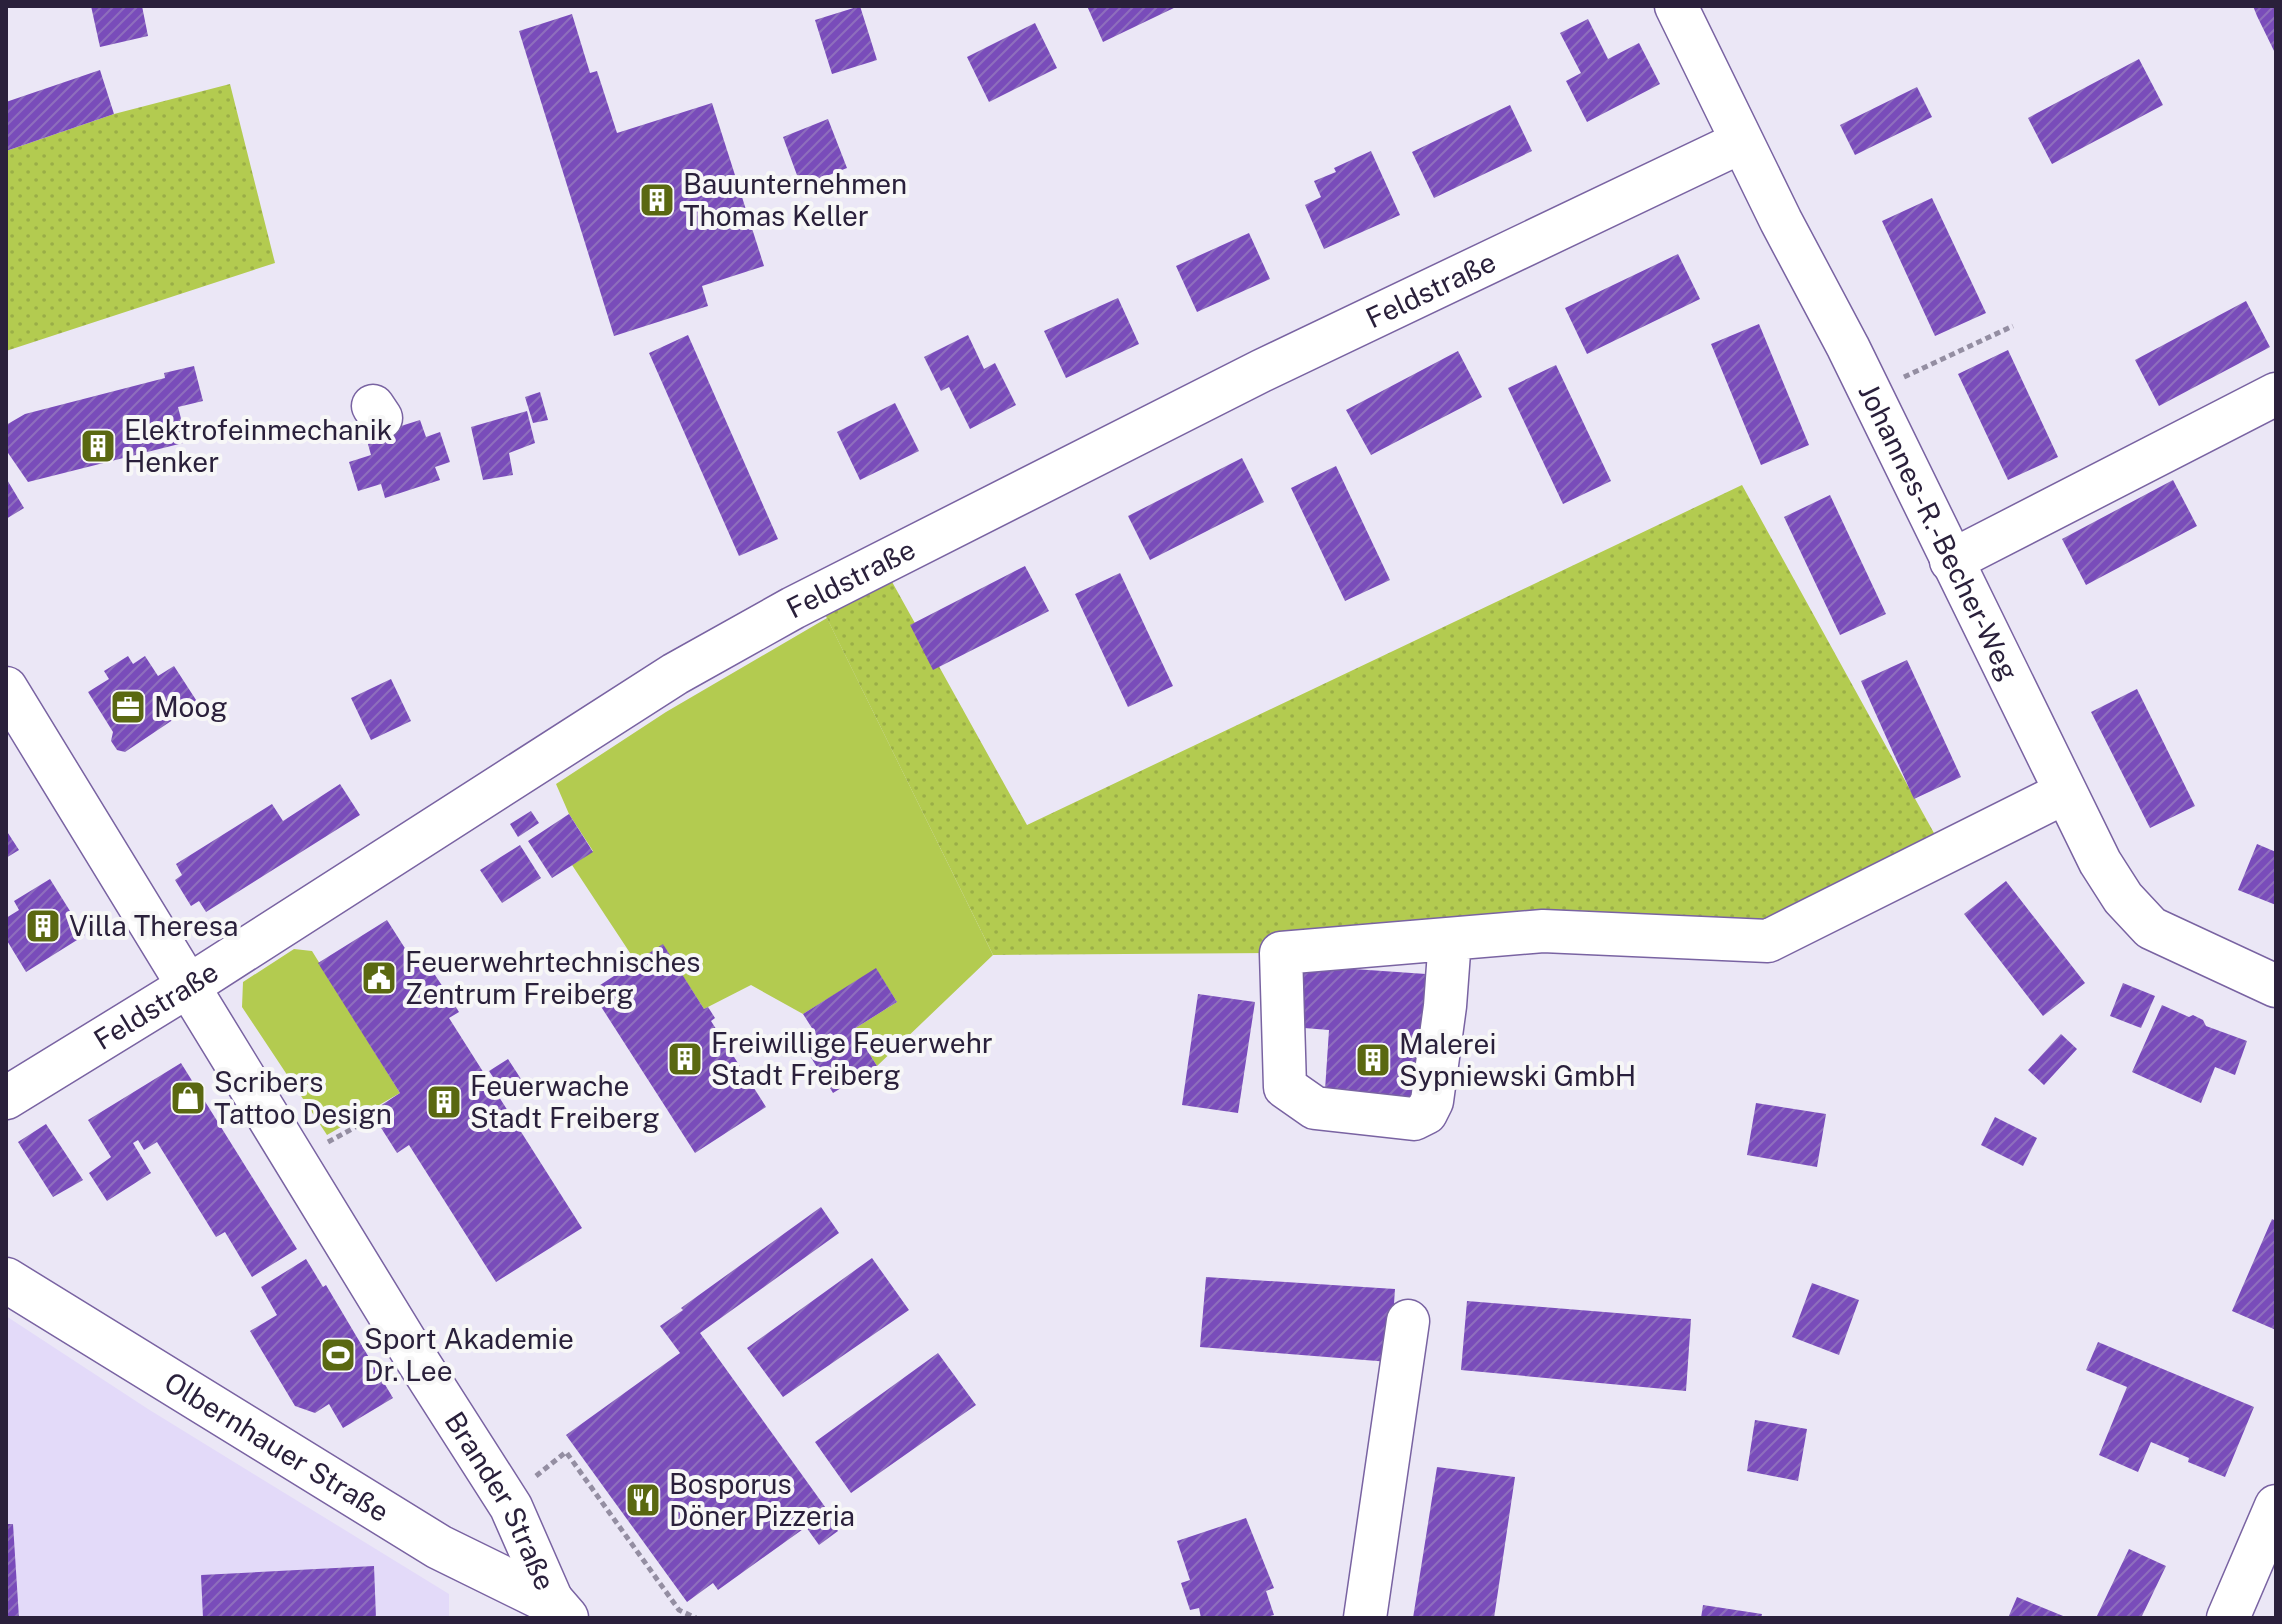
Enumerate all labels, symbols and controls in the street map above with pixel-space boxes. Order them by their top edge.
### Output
place label: Bauunternehmen Thomas Keller [683,167,907,232]
building icon: Bauunternehmen Thomas Keller [638,181,676,219]
street label: Feldstraße [1360,245,1501,335]
street label: Johannes-R.-Becher-Weg [1852,378,2026,686]
place label: Elektrofeinmechanik Henker [124,413,393,478]
building icon: Elektrofeinmechanik Henker [79,427,117,465]
street label: Feldstraße [781,532,920,625]
office icon: Moog [109,688,147,726]
place label: Moog [154,690,228,723]
building icon: Villa Theresa [24,907,62,945]
place label: Villa Theresa [69,909,238,942]
place label: Feuerwehrtechnisches Zentrum Freiberg [405,945,700,1010]
street label: Feldstraße [88,955,224,1056]
public building icon: Feuerwehrtechnisches Zentrum Freiberg [360,959,398,997]
place label: Freiwillige Feuerwehr Stadt Freiberg [711,1026,993,1091]
place label: Malerei Sypniewski GmbH [1399,1027,1636,1092]
building icon: Freiwillige Feuerwehr Stadt Freiberg [666,1040,704,1078]
building icon: Malerei Sypniewski GmbH [1354,1041,1392,1079]
place label: Scribers Tattoo Design [214,1065,392,1130]
place label: Feuerwache Stadt Freiberg [470,1069,660,1134]
shop icon: Scribers Tattoo Design [169,1079,207,1117]
building icon: Feuerwache Stadt Freiberg [425,1083,463,1121]
place label: Sport Akademie Dr. Lee [364,1322,574,1387]
sports icon: Sport Akademie Dr. Lee [319,1336,357,1374]
street label: Olbernhauer Straße [159,1365,395,1528]
street label: Brander Straße [439,1406,562,1595]
place label: Bosporus Döner Pizzeria [669,1467,855,1532]
restaurant icon: Bosporus Döner Pizzeria [624,1481,662,1519]

